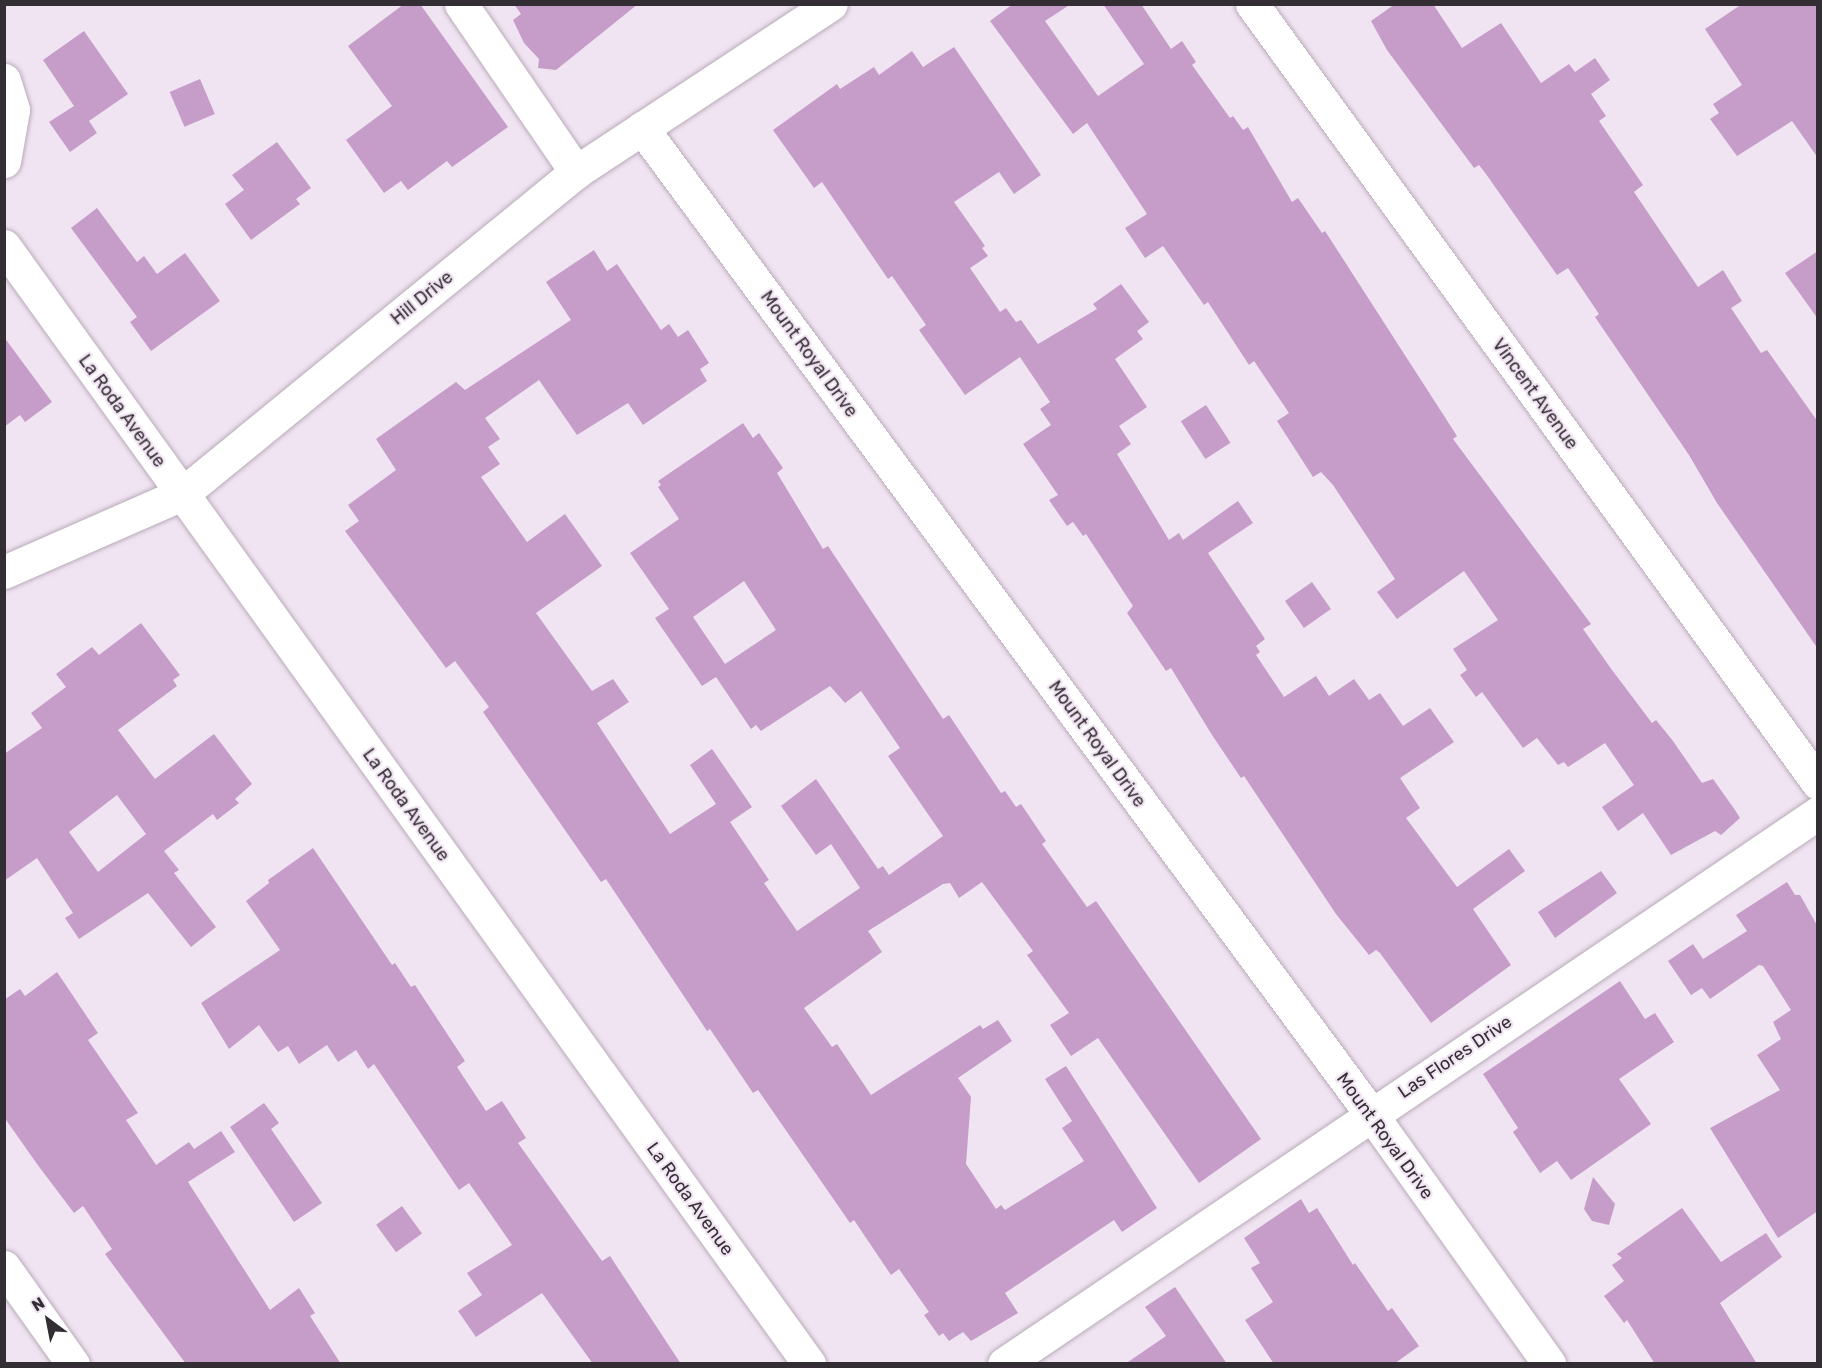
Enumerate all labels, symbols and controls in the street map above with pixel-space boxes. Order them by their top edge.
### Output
street label: Hill Drive [387,266,457,330]
street label: Mount Royal Drive [756,287,862,421]
street label: Vincent Avenue [1487,334,1583,454]
street label: La Roda Avenue [74,350,170,472]
street label: Mount Royal Drive [1044,677,1150,811]
street label: La Roda Avenue [358,744,454,866]
street label: Las Flores Drive [1394,1011,1516,1103]
street label: Mount Royal Drive [1332,1069,1438,1203]
street label: La Roda Avenue [642,1138,738,1260]
north arrow [18,1290,78,1350]
text: N [28,1293,48,1315]

